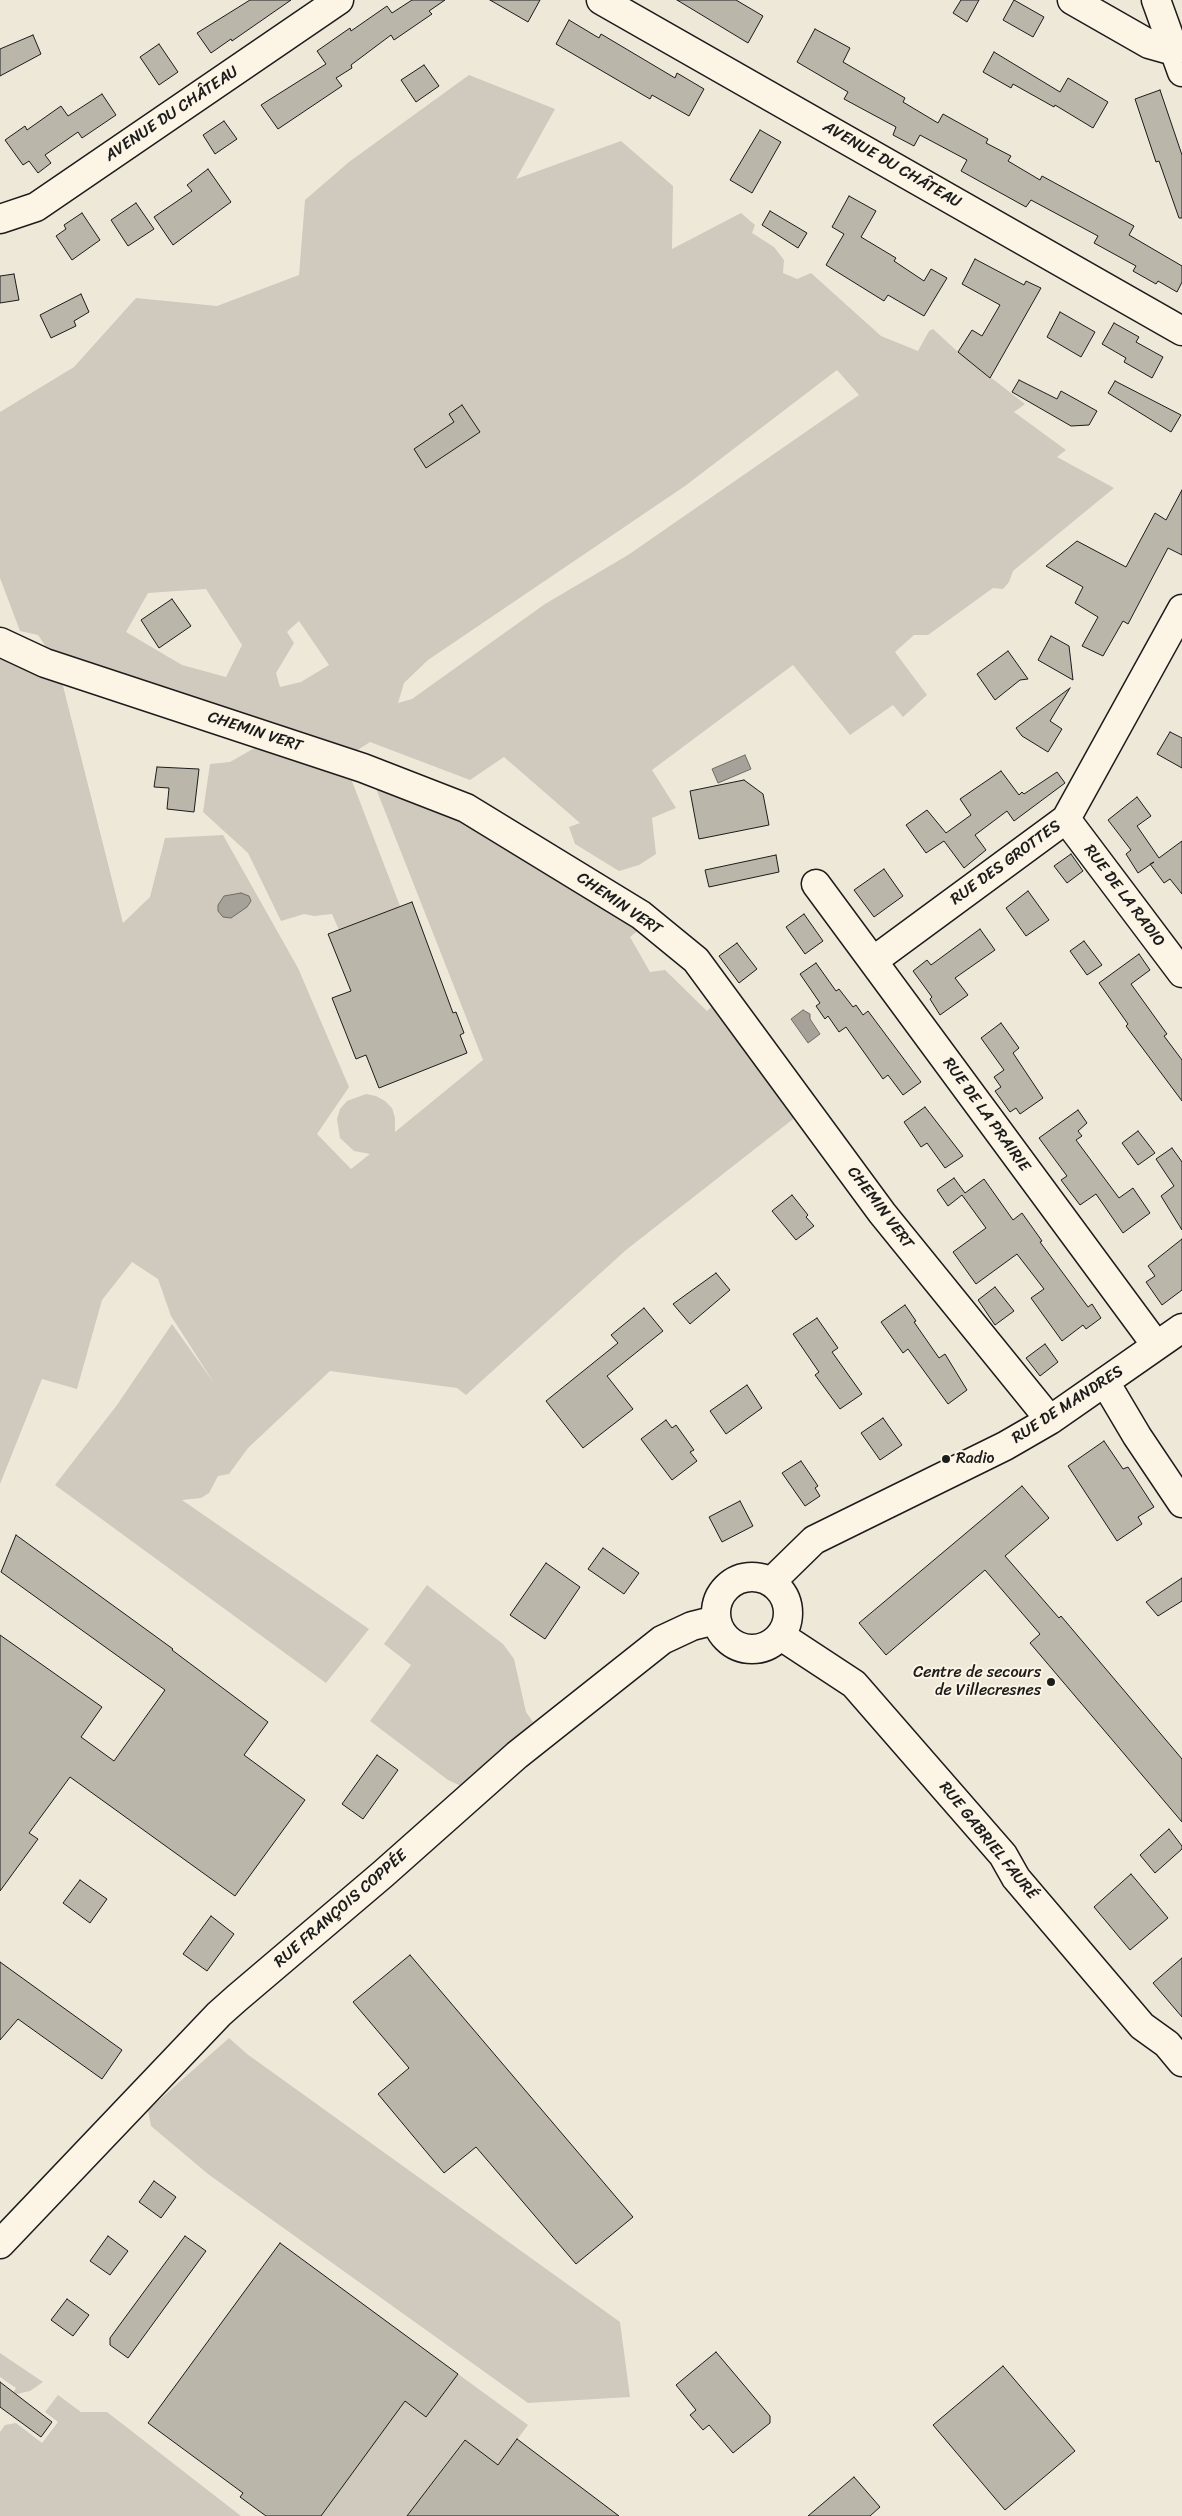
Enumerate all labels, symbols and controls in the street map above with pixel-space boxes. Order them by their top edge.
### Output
street label: AVENUE DU CHÂTEAU [102,62,242,166]
street label: AVENUE DU CHÂTEAU [819,117,965,213]
street label: CHEMIN VERT [205,708,305,756]
street label: RUE DES GROTTES [947,816,1065,910]
street label: RUE DE LA RADIO [1079,841,1169,951]
street label: CHEMIN VERT [573,869,665,939]
street label: RUE DE LA PRAIRIE [938,1054,1034,1176]
street label: CHEMIN VERT [843,1163,917,1253]
street label: RUE DE MANDRES [1009,1362,1127,1448]
place label: Radio [956,1449,995,1469]
marker: Radio [940,1453,952,1465]
place label: Centre de secours de Villecresnes [913,1663,1041,1701]
marker: Centre de secours de Villecresnes [1045,1676,1057,1688]
street label: RUE GABRIEL FAURÉ [935,1778,1041,1904]
street label: RUE FRANÇOIS COPPÉE [271,1846,411,1972]

